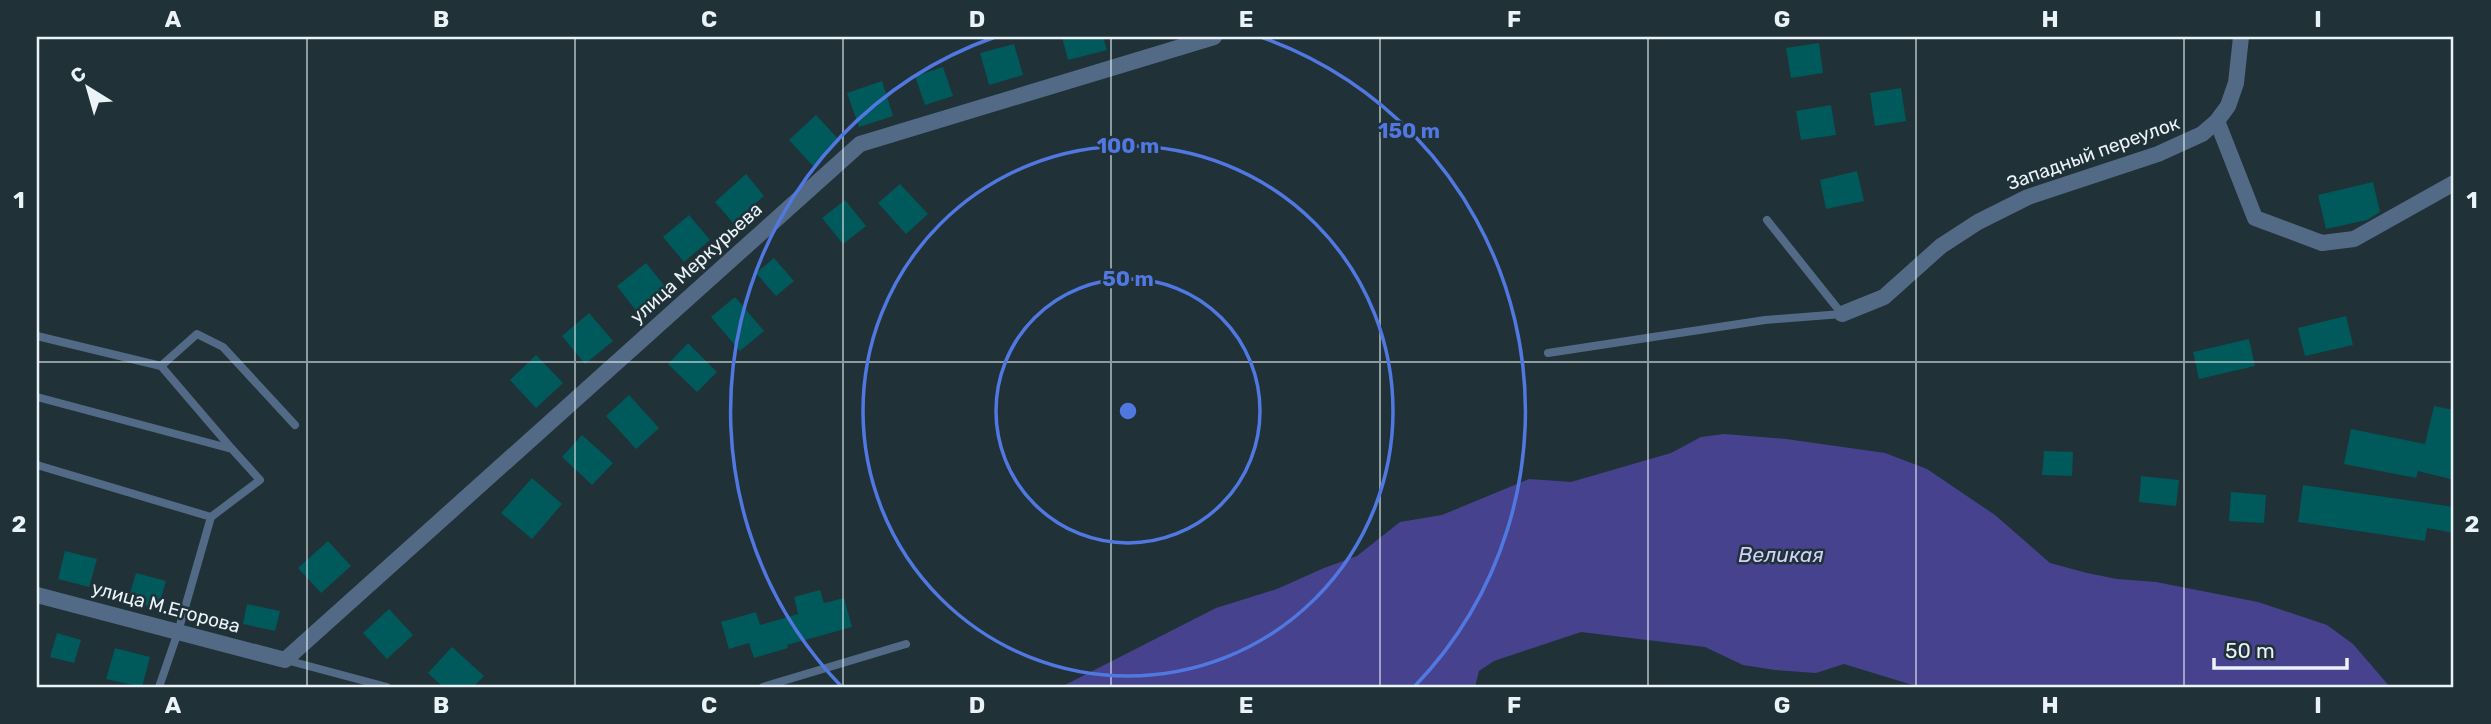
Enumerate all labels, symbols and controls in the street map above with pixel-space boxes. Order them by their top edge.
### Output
text: A [165,5,182,33]
text: B [433,5,449,33]
text: C [701,5,717,33]
text: D [969,5,985,33]
text: E [1239,5,1253,33]
text: F [1507,5,1521,33]
text: G [1774,5,1790,33]
text: H [2041,5,2059,33]
text: I [2314,5,2322,33]
north arrow [52,52,122,122]
text: С [66,62,90,88]
street label: Западный переулок [2004,111,2182,195]
text: 150 m [1378,118,1440,143]
text: 100 m [1097,133,1159,158]
text: 1 [13,186,25,214]
text: 1 [2466,186,2478,214]
street label: улица Меркурьева [625,198,767,328]
text: 50 m [1102,266,1154,291]
centre of rings [1116,399,1140,423]
text: 2 [12,510,26,538]
text: 2 [2465,510,2479,538]
water label: Великая [1738,542,1824,567]
street label: улица М.Егорова [89,576,243,638]
scale bar [2214,626,2348,670]
text: 50 m [2225,638,2275,663]
text: A [165,691,182,719]
text: B [433,691,449,719]
text: C [701,691,717,719]
text: D [969,691,985,719]
text: E [1239,691,1253,719]
text: F [1507,691,1521,719]
text: G [1774,691,1790,719]
text: H [2041,691,2059,719]
text: I [2314,691,2322,719]

